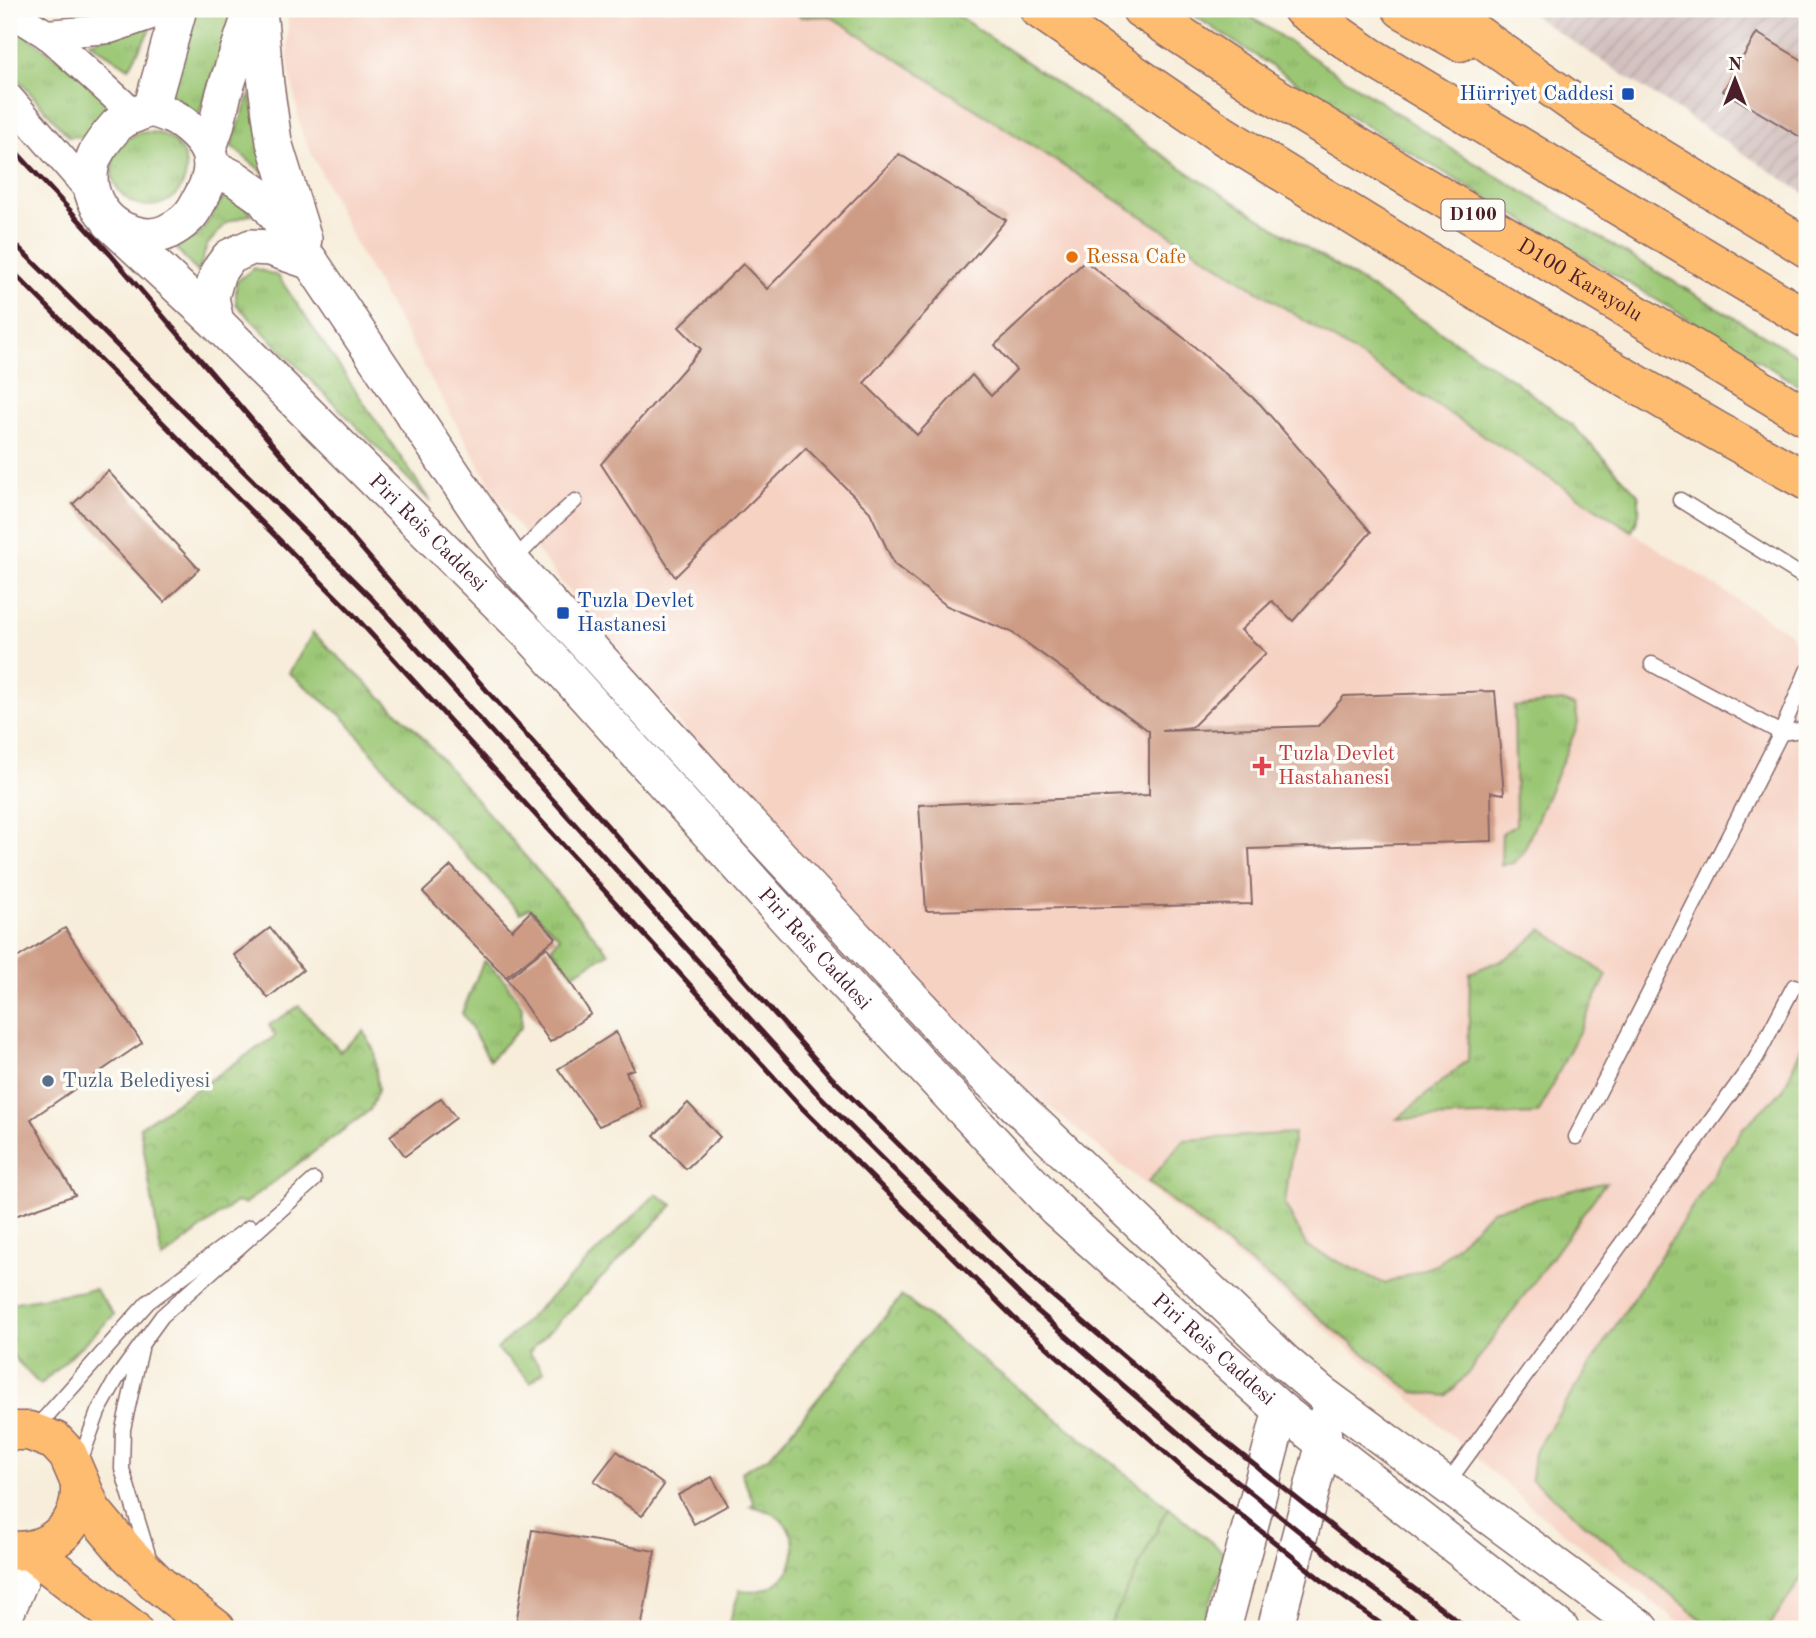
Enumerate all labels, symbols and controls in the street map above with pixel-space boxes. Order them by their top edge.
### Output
north arrow [1700,46,1770,116]
text: N [1728,56,1743,75]
place label: Hürriyet Caddesi [1460,84,1614,105]
marker: Hürriyet Caddesi [1620,86,1636,102]
road number: D100 [1442,200,1504,230]
street label: D100 Karayolu [1514,235,1646,326]
place label: Ressa Cafe [1086,247,1186,268]
marker: Ressa Cafe [1064,249,1080,265]
street label: Piri Reis Caddesi [365,470,491,596]
place label: Tuzla Devlet Hastanesi [577,591,694,636]
marker: Tuzla Devlet Hastanesi [555,605,571,621]
place label: Tuzla Devlet Hastahanesi [1278,744,1395,789]
marker: Tuzla Devlet Hastahanesi [1252,756,1272,776]
street label: Piri Reis Caddesi [754,884,875,1014]
place label: Tuzla Belediyesi [62,1071,210,1092]
marker: Tuzla Belediyesi [40,1073,56,1089]
street label: Piri Reis Caddesi [1148,1290,1279,1410]

